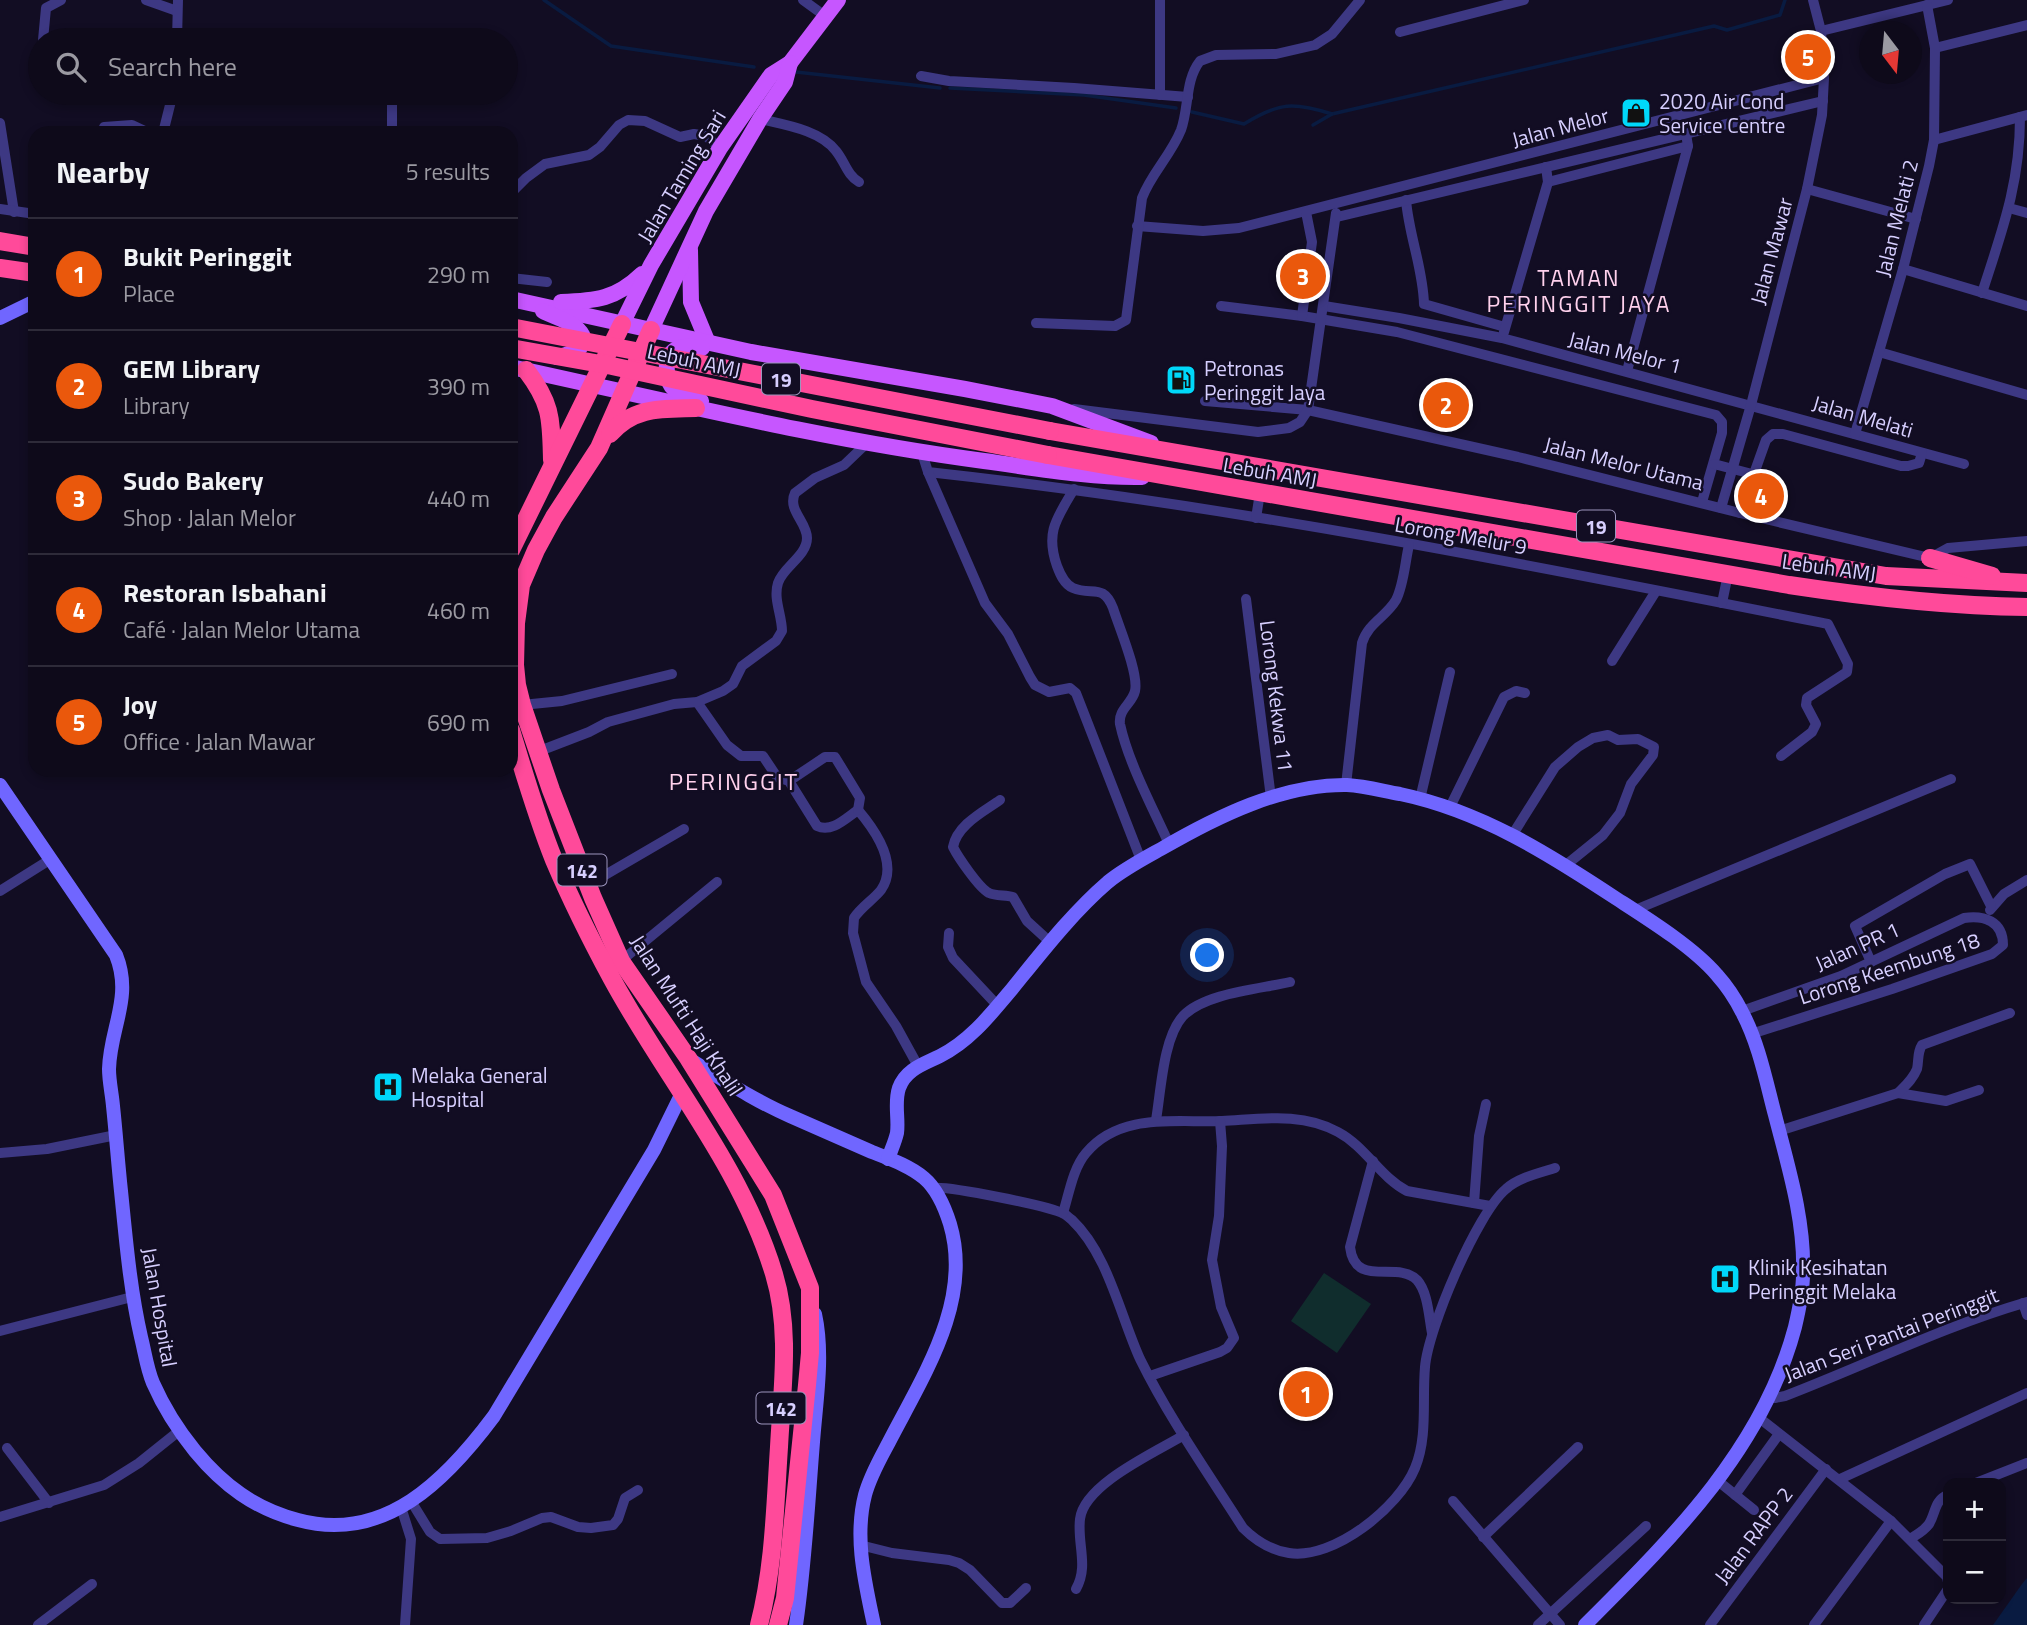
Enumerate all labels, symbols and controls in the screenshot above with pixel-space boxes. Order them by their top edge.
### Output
north arrow [1859,21,1922,84]
search box [28,28,518,105]
pin: 5 [1785,31,1831,83]
text: Search here [108,47,237,86]
icon: search [52,48,90,86]
place label: 2020 Air Cond Service Centre [1659,85,1785,141]
shop icon: 2020 Air Cond Service Centre [1619,96,1653,130]
street label: Jalan Melor [1508,99,1612,155]
street label: Jalan Taming Sari [629,103,733,249]
text: Nearby [56,149,149,195]
text: 5 results [406,154,490,189]
street label: Jalan Melati 2 [1866,156,1926,280]
street label: Jalan Mawar [1741,194,1801,308]
text: Bukit Peringgit [123,237,292,276]
pin: 3 [1280,250,1326,302]
text: 1 [73,257,85,292]
text: 290 m [427,257,490,292]
district label: TAMAN PERINGGIT JAYA [1486,260,1672,321]
text: Place [123,276,175,311]
street label: Jalan Melor 1 [1565,322,1685,382]
street label: Lebuh AMJ [644,334,744,386]
text: GEM Library [123,349,260,388]
place label: Petronas Peringgit Jaya [1204,352,1326,408]
fuel station icon: Petronas Peringgit Jaya [1164,363,1198,397]
road number: 19 [762,364,800,394]
text: 2 [73,369,85,404]
text: 390 m [427,369,490,404]
pin: 2 [1423,379,1469,431]
street label: Jalan Melati [1809,386,1917,446]
text: Library [123,388,190,423]
street label: Jalan Melor Utama [1541,428,1708,498]
street label: Lebuh AMJ [1221,448,1319,496]
text: Sudo Bakery [123,461,264,500]
pin: 4 [1738,470,1784,522]
text: 3 [73,481,85,516]
text: 440 m [427,481,490,516]
text: Shop · Jalan Melor [123,500,296,535]
street label: Lorong Melur 9 [1392,508,1530,562]
road number: 19 [1577,510,1615,541]
street label: Lebuh AMJ [1780,545,1878,589]
text: Restoran Isbahani [123,573,327,612]
text: 4 [73,593,85,628]
text: 460 m [427,593,490,628]
text: Café · Jalan Melor Utama [123,612,360,647]
street label: Lorong Kekwa 11 [1252,618,1302,774]
text: Joy [123,685,157,724]
text: 5 [73,705,85,740]
text: 690 m [427,705,490,740]
text: Office · Jalan Mawar [123,724,315,759]
district label: PERINGGIT [669,763,799,799]
road number: 142 [558,855,606,886]
street label: Jalan PR 1 [1810,913,1904,979]
street label: Lorong Keembung 18 [1794,924,1984,1012]
street label: Jalan Mufti Haji Khalil [623,928,751,1102]
your location [1190,938,1224,972]
place label: Melaka General Hospital [411,1059,548,1115]
hospital icon: Melaka General Hospital [371,1070,405,1104]
street label: Jalan Hospital [134,1245,186,1369]
place label: Klinik Kesihatan Peringgit Melaka [1748,1251,1897,1307]
hospital icon: Klinik Kesihatan Peringgit Melaka [1708,1262,1742,1296]
street label: Jalan Seri Pantai Peringgit [1779,1278,2003,1390]
pin: 1 [1283,1368,1329,1420]
road number: 142 [756,1392,806,1424]
map controls [1943,1478,2006,1604]
button: + [1943,1478,2006,1541]
street label: Jalan RAPP 2 [1706,1480,1800,1590]
button: − [1943,1541,2006,1604]

